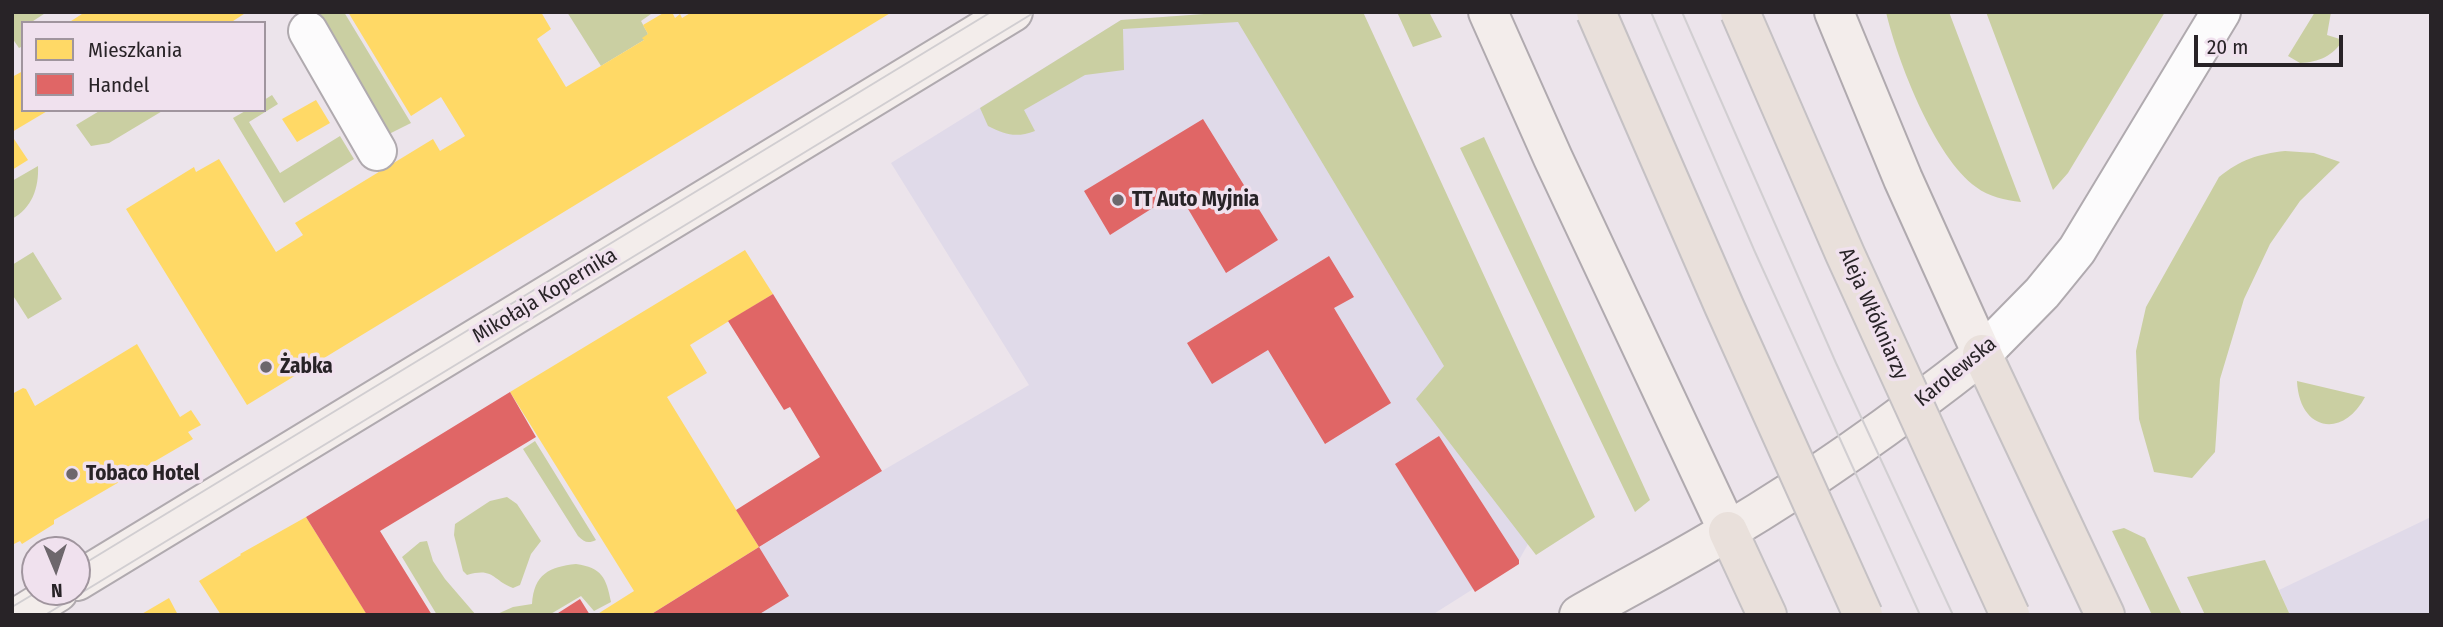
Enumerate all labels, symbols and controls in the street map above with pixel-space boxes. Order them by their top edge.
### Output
legend [21,21,266,112]
scale bar [2198,21,2347,65]
text: 20 m [2207,34,2248,60]
text: Mieszkania [88,37,182,63]
text: Handel [88,72,149,98]
place label: TT Auto Myjnia [1132,187,1259,213]
marker: TT Auto Myjnia [1110,192,1126,208]
street label: Mikołaja Kopernika [468,243,622,349]
street label: Aleja Włókniarzy [1833,244,1913,384]
street label: Karolewska [1910,332,2002,412]
place label: Żabka [280,354,333,380]
marker: Żabka [258,359,274,375]
place label: Tobaco Hotel [86,461,200,487]
marker: Tobaco Hotel [64,466,80,482]
north arrow [21,536,91,606]
text: N [51,579,63,602]

